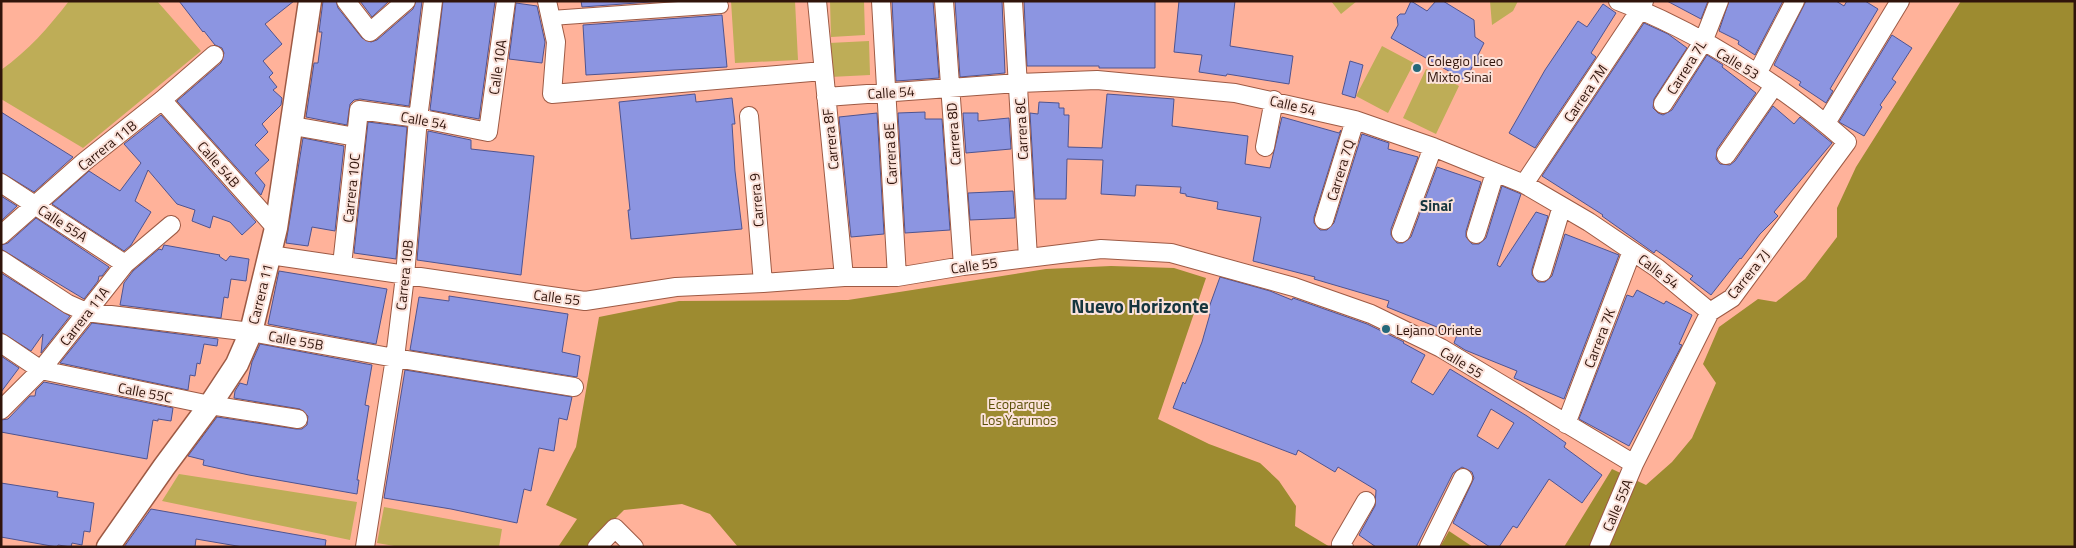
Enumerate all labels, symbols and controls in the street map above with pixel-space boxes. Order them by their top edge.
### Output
street label: Carrera 7L [1661,35,1711,98]
street label: Calle 10A [483,38,511,96]
street label: Calle 53 [1712,42,1764,84]
place label: Colegio Liceo Mixto Sinai [1427,50,1503,87]
street label: Carrera 7M [1558,60,1612,126]
marker: Colegio Liceo Mixto Sinai [1411,62,1423,74]
street label: Calle 54 [867,80,915,104]
street label: Calle 54 [1268,89,1318,121]
street label: Carrera 8C [1009,97,1033,160]
street label: Carrera 8D [940,102,966,166]
street label: Calle 54 [399,106,449,134]
street label: Carrera 8F [816,107,844,171]
street label: Carrera 11B [73,115,141,175]
street label: Carrera 8E [878,122,902,185]
street label: Calle 54B [193,136,245,192]
street label: Carrera 7Q [1321,137,1359,203]
street label: Carrera 10C [337,152,365,224]
street label: Carrera 9 [743,172,769,228]
district label: Sinaí [1420,194,1453,217]
street label: Calle 55A [34,199,92,247]
street label: Carrera 10B [390,239,418,311]
street label: Carrera 7J [1722,245,1774,303]
street label: Calle 54 [1634,248,1684,294]
street label: Calle 55 [949,251,999,279]
street label: Carrera 11 [242,261,278,327]
street label: Carrera 11A [54,281,114,350]
street label: Calle 55 [532,284,582,310]
district label: Nuevo Horizonte [1071,291,1209,320]
street label: Carrera 7K [1578,305,1620,371]
place label: Lejano Oriente [1396,319,1481,340]
marker: Lejano Oriente [1380,323,1392,335]
street label: Calle 55B [267,325,325,355]
street label: Calle 55 [1436,341,1488,383]
street label: Calle 55C [116,376,174,408]
park label: Ecoparque Los Yarumos [981,393,1057,430]
street label: Calle 55A [1597,475,1638,535]

